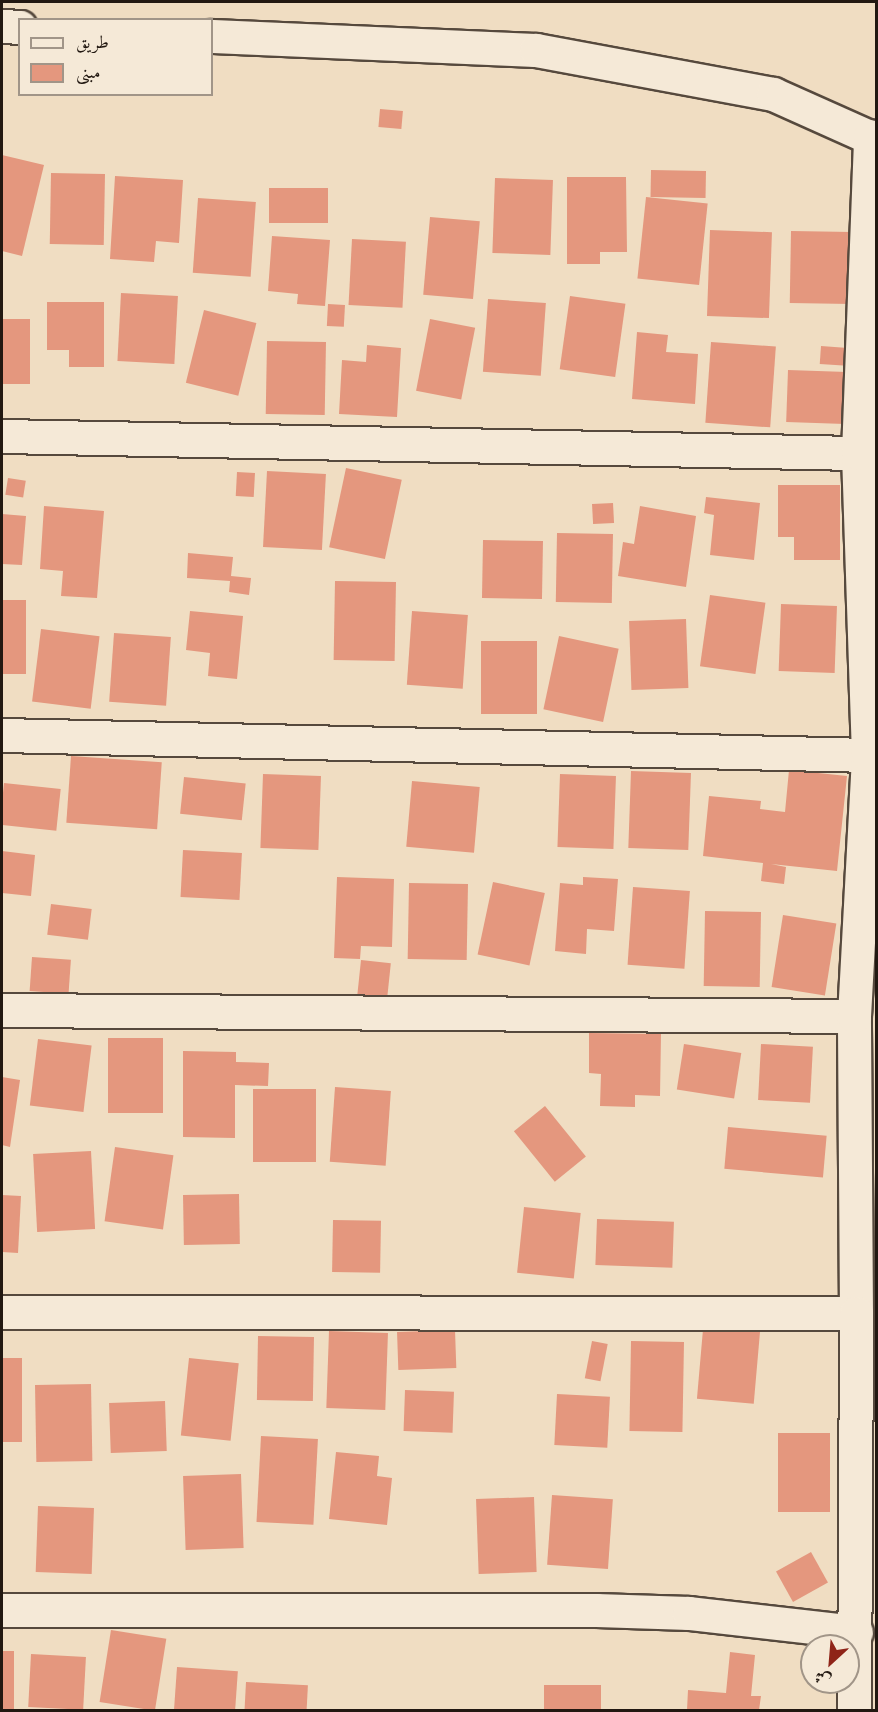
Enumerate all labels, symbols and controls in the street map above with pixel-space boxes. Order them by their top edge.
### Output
legend [18,18,213,96]
text: طريق [76,32,109,53]
text: مبنى [76,62,101,83]
north arrow [800,1634,860,1694]
text: ش [811,1667,834,1691]

